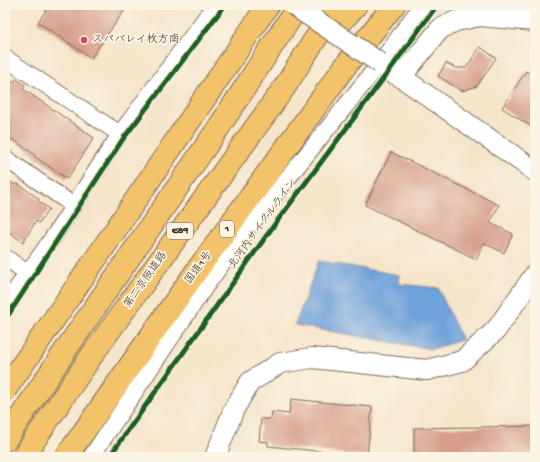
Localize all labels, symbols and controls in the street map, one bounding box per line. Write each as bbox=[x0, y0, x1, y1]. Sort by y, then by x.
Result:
place label: スパバレイ枚方南 bbox=[92, 33, 180, 46]
marker: スパバレイ枚方南 bbox=[79, 35, 89, 45]
street label: 北河内サイクルライン bbox=[226, 176, 300, 271]
road number: 1 bbox=[220, 221, 234, 237]
road number: E89 bbox=[167, 223, 193, 239]
street label: 第二京阪道路 bbox=[121, 249, 170, 310]
street label: 国道1号 bbox=[182, 249, 215, 287]

